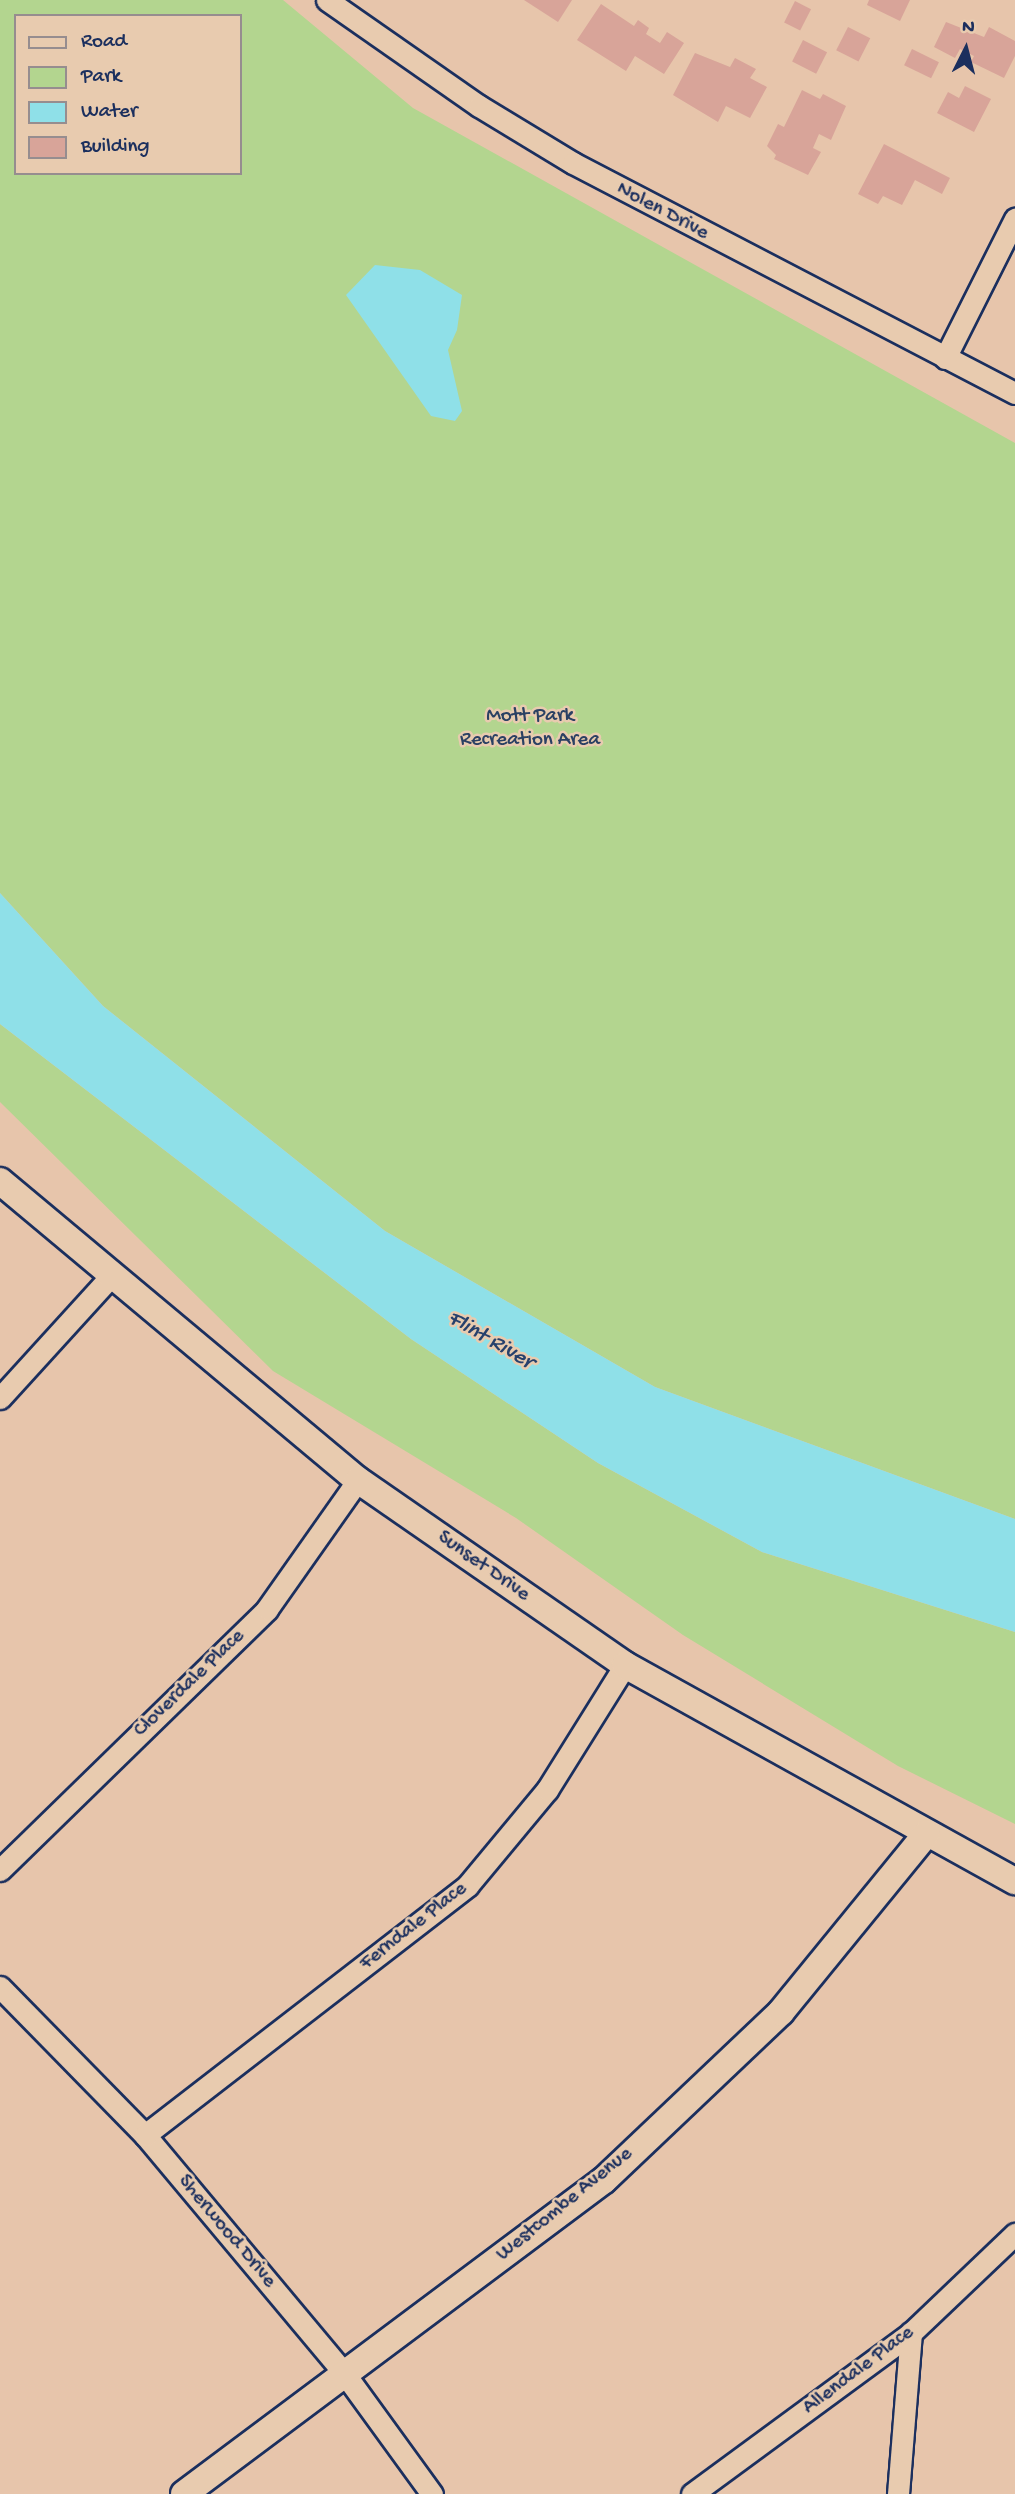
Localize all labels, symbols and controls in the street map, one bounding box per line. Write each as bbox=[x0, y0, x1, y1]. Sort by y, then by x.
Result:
legend bbox=[14, 14, 242, 175]
north arrow bbox=[931, 14, 1001, 84]
text: N bbox=[961, 16, 976, 40]
text: Road bbox=[81, 30, 127, 55]
text: Park bbox=[81, 65, 121, 90]
text: Water bbox=[81, 100, 137, 125]
text: Building bbox=[81, 135, 150, 160]
street label: Nolen Drive bbox=[612, 177, 712, 247]
park label: Mott Park Recreation Area bbox=[460, 704, 600, 754]
water label: Flint River bbox=[442, 1305, 538, 1377]
street label: Sunset Drive bbox=[432, 1526, 534, 1608]
street label: Cloverdale Place bbox=[129, 1625, 251, 1743]
street label: Ferndale Place bbox=[355, 1877, 473, 1977]
street label: Westcombe Avenue bbox=[492, 2142, 638, 2268]
street label: Sherwood Drive bbox=[171, 2170, 281, 2294]
street label: Allendale Place bbox=[798, 2321, 920, 2421]

